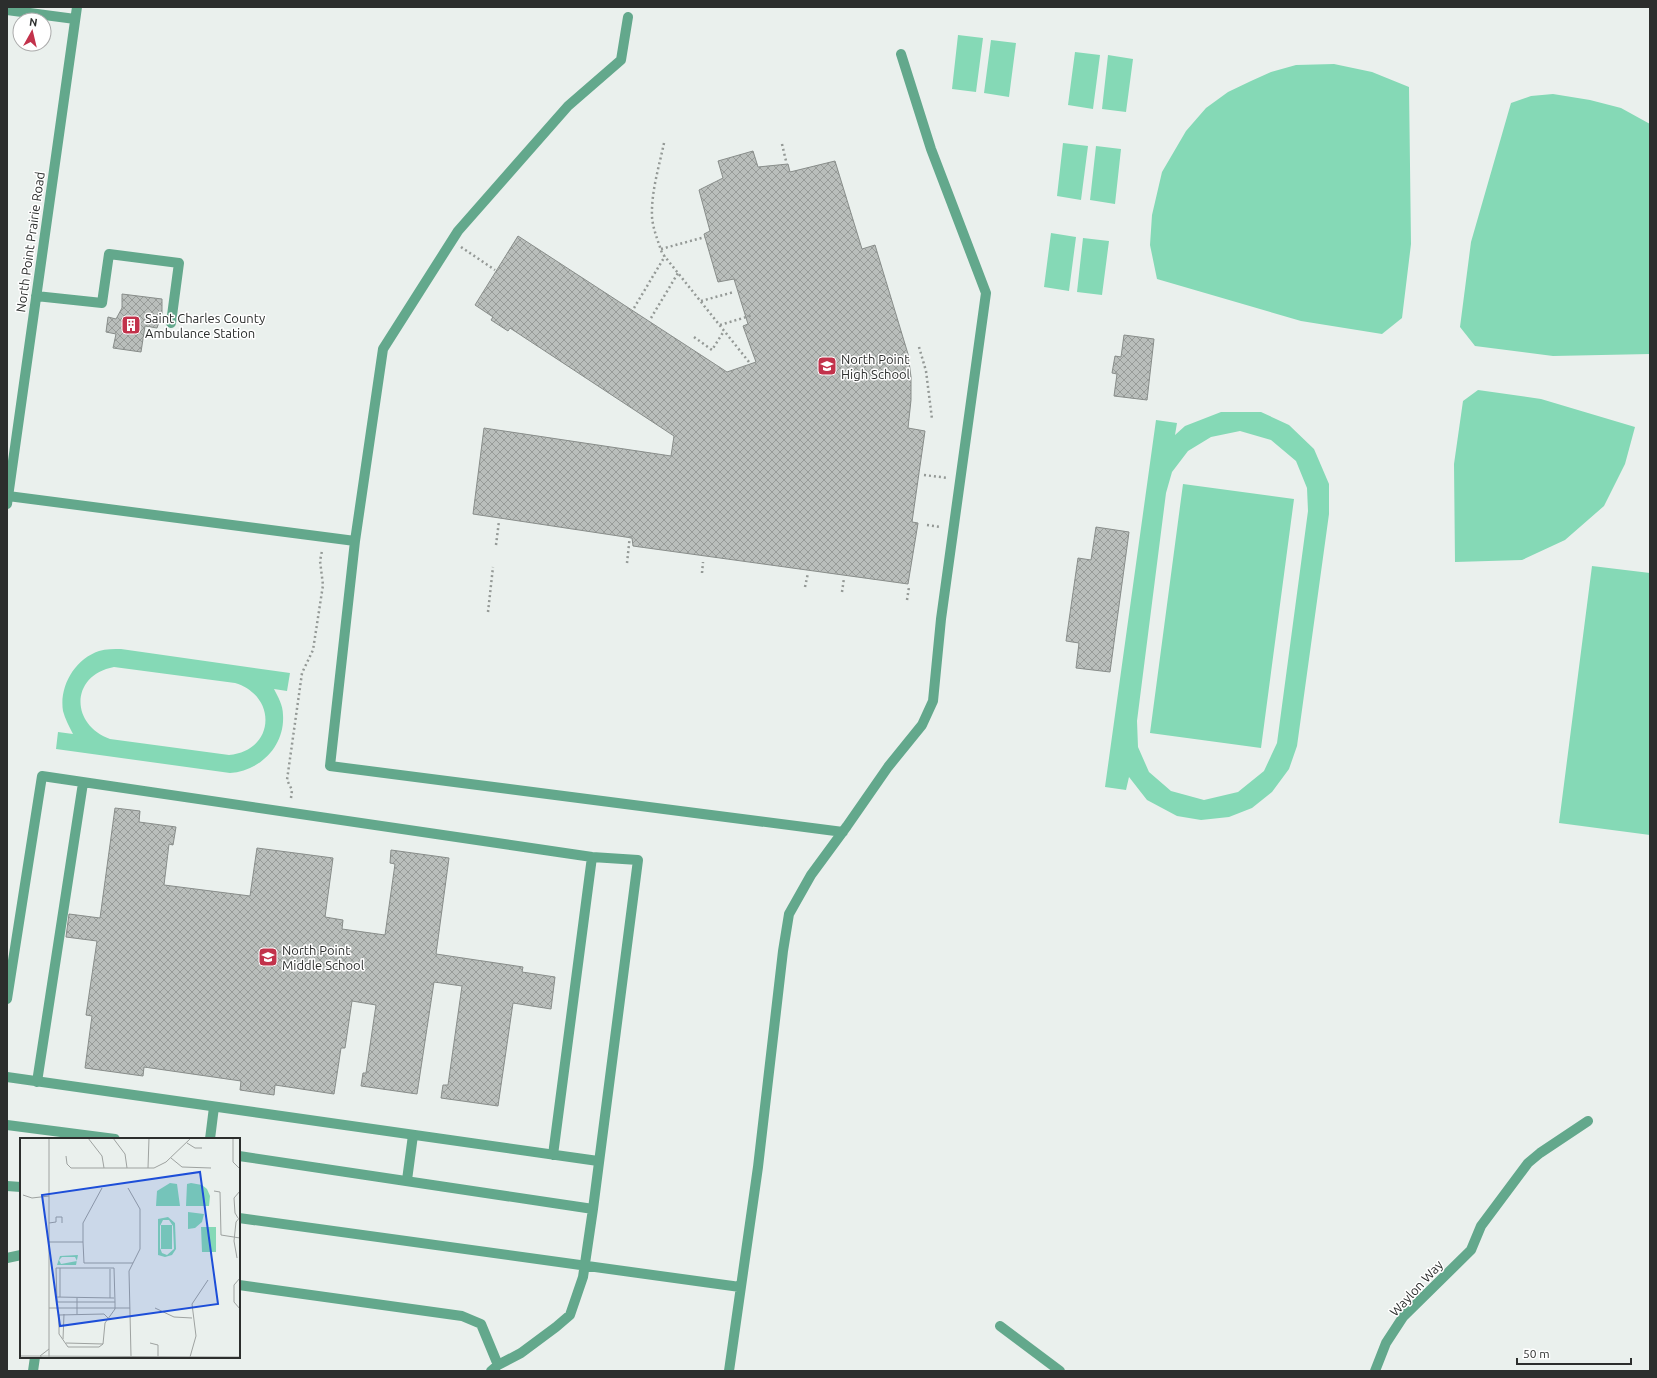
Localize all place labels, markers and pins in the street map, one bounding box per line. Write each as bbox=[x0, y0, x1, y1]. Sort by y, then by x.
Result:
place label: Saint Charles County Ambulance Station bbox=[145, 311, 265, 340]
building icon: Saint Charles County Ambulance Station bbox=[120, 314, 142, 336]
place label: North Point High School bbox=[841, 352, 911, 381]
school or university icon: North Point High School bbox=[816, 355, 838, 377]
place label: North Point Middle School bbox=[282, 943, 365, 972]
school or university icon: North Point Middle School bbox=[257, 946, 279, 968]

